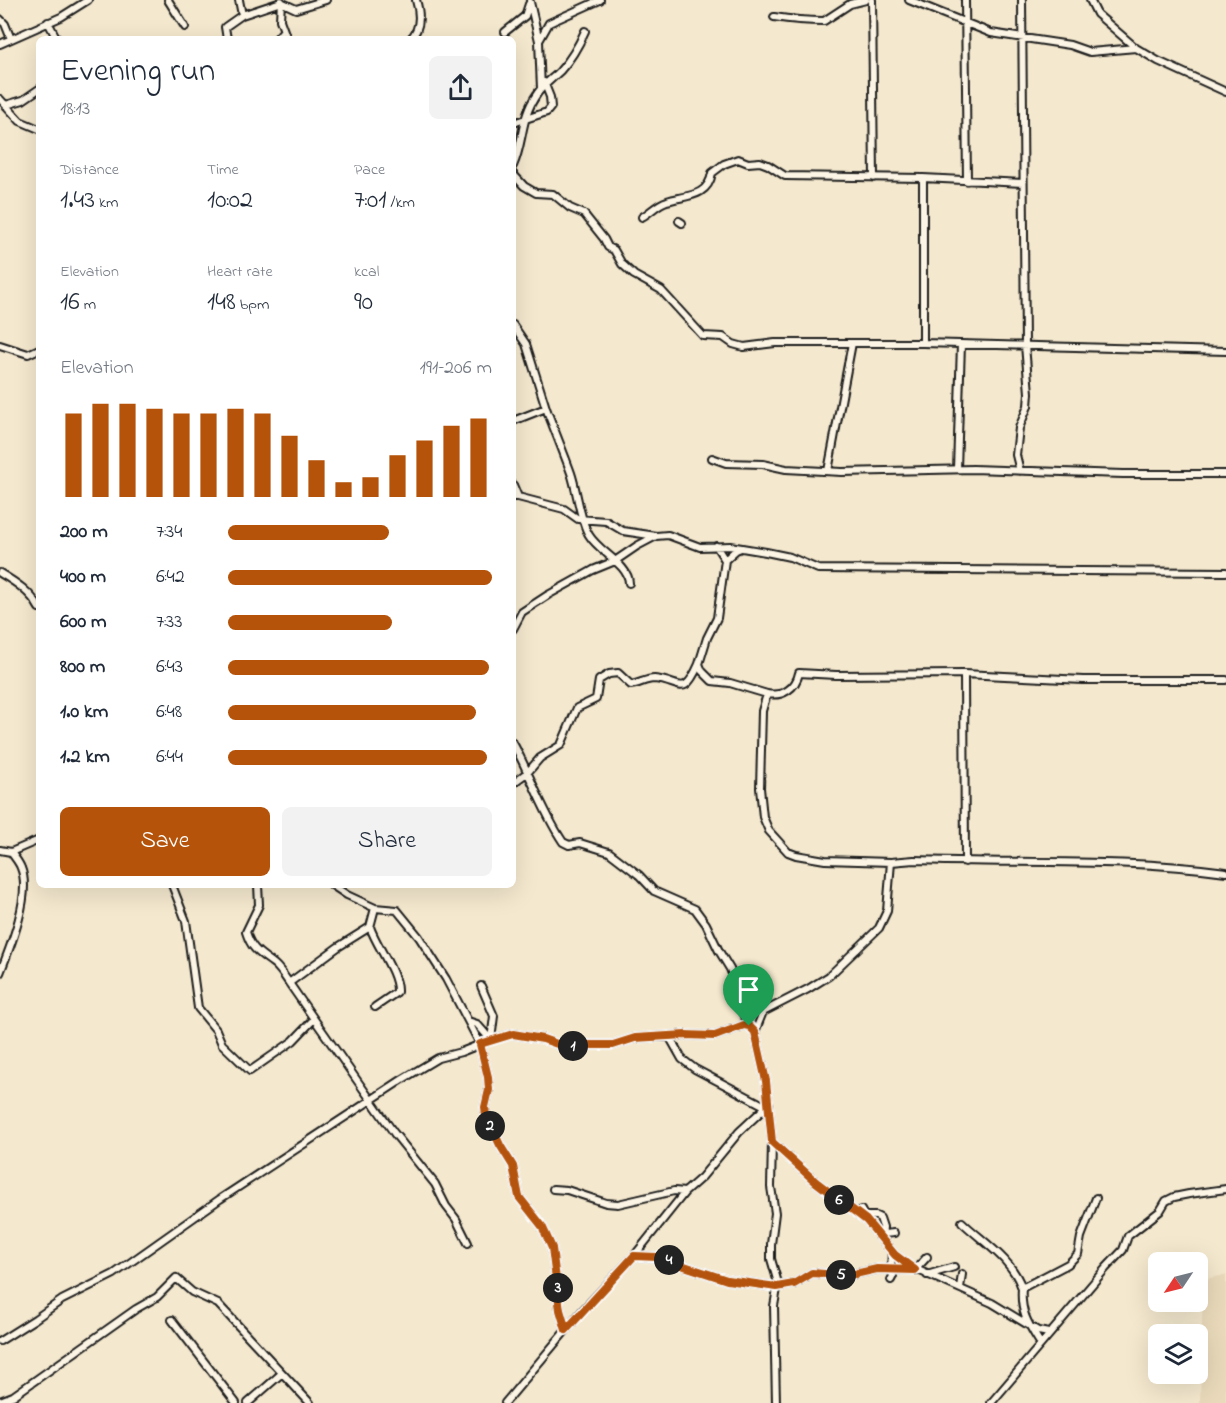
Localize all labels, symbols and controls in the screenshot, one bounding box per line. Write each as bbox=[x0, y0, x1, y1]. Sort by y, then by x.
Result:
text: Evening run bbox=[60, 48, 215, 96]
button: share bbox=[429, 56, 492, 119]
text: 18:13 bbox=[60, 95, 90, 124]
text: Distance bbox=[60, 158, 119, 182]
text: Time bbox=[207, 158, 239, 182]
text: Pace bbox=[354, 158, 385, 182]
text: 1.43 bbox=[60, 182, 95, 220]
text: 10:02 bbox=[207, 182, 253, 220]
text: 7:01 bbox=[354, 182, 386, 220]
text: km bbox=[95, 191, 118, 215]
text: /km bbox=[386, 191, 415, 215]
text: Elevation bbox=[60, 260, 119, 284]
text: Heart rate bbox=[207, 260, 273, 284]
text: kcal bbox=[354, 260, 379, 284]
text: 16 bbox=[60, 284, 80, 322]
text: 148 bbox=[207, 284, 236, 322]
text: 90 bbox=[354, 284, 373, 322]
text: m bbox=[80, 293, 96, 317]
text: bpm bbox=[236, 293, 269, 317]
text: Elevation bbox=[60, 354, 134, 383]
text: 191–206 m bbox=[420, 354, 492, 383]
text: 200 m bbox=[60, 518, 108, 547]
text: 7:34 bbox=[156, 518, 182, 547]
text: 400 m bbox=[60, 563, 106, 592]
text: 6:42 bbox=[156, 563, 185, 592]
text: 600 m bbox=[60, 608, 107, 637]
text: 7:33 bbox=[156, 608, 182, 637]
text: 800 m bbox=[60, 653, 105, 682]
text: 6:43 bbox=[156, 653, 183, 682]
text: 1.0 km bbox=[60, 698, 108, 727]
text: 6:48 bbox=[156, 698, 182, 727]
text: 1.2 km bbox=[60, 743, 110, 772]
text: 6:44 bbox=[156, 743, 183, 772]
button: Save bbox=[60, 807, 270, 876]
button: Share bbox=[282, 807, 492, 876]
pin bbox=[723, 964, 774, 1026]
icon: arrive bbox=[732, 973, 765, 1006]
pin: 1 bbox=[558, 1031, 588, 1061]
text: 1 bbox=[570, 1034, 576, 1058]
pin: 2 bbox=[475, 1111, 505, 1141]
text: 2 bbox=[486, 1114, 494, 1138]
pin: 6 bbox=[824, 1185, 854, 1215]
text: 6 bbox=[835, 1188, 843, 1212]
pin: 4 bbox=[654, 1245, 684, 1275]
text: 4 bbox=[666, 1248, 672, 1272]
north arrow bbox=[1148, 1252, 1208, 1312]
map controls bbox=[1148, 1252, 1208, 1384]
pin: 5 bbox=[826, 1260, 856, 1290]
text: 5 bbox=[836, 1263, 846, 1287]
pin: 3 bbox=[543, 1273, 573, 1303]
text: 3 bbox=[555, 1276, 561, 1300]
button: layers bbox=[1148, 1324, 1208, 1384]

